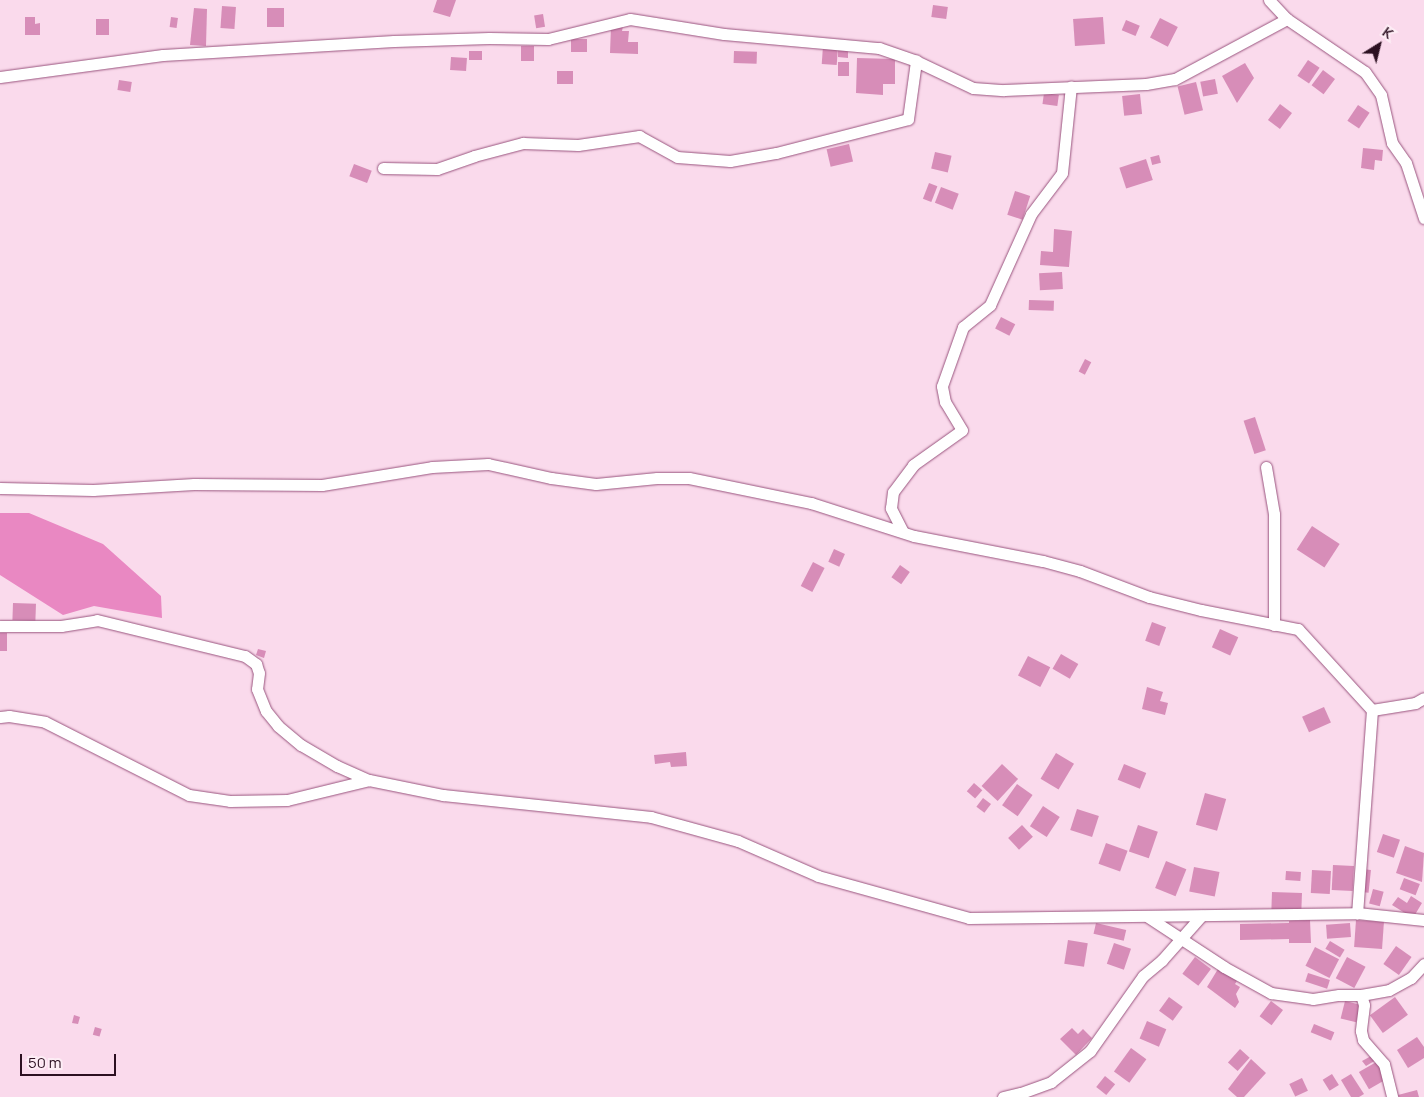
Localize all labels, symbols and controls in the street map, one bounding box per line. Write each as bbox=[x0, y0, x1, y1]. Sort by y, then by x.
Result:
north arrow bbox=[1354, 20, 1404, 70]
text: K bbox=[1379, 22, 1397, 43]
scale bar bbox=[22, 1044, 119, 1076]
text: 50 m bbox=[28, 1052, 62, 1073]

